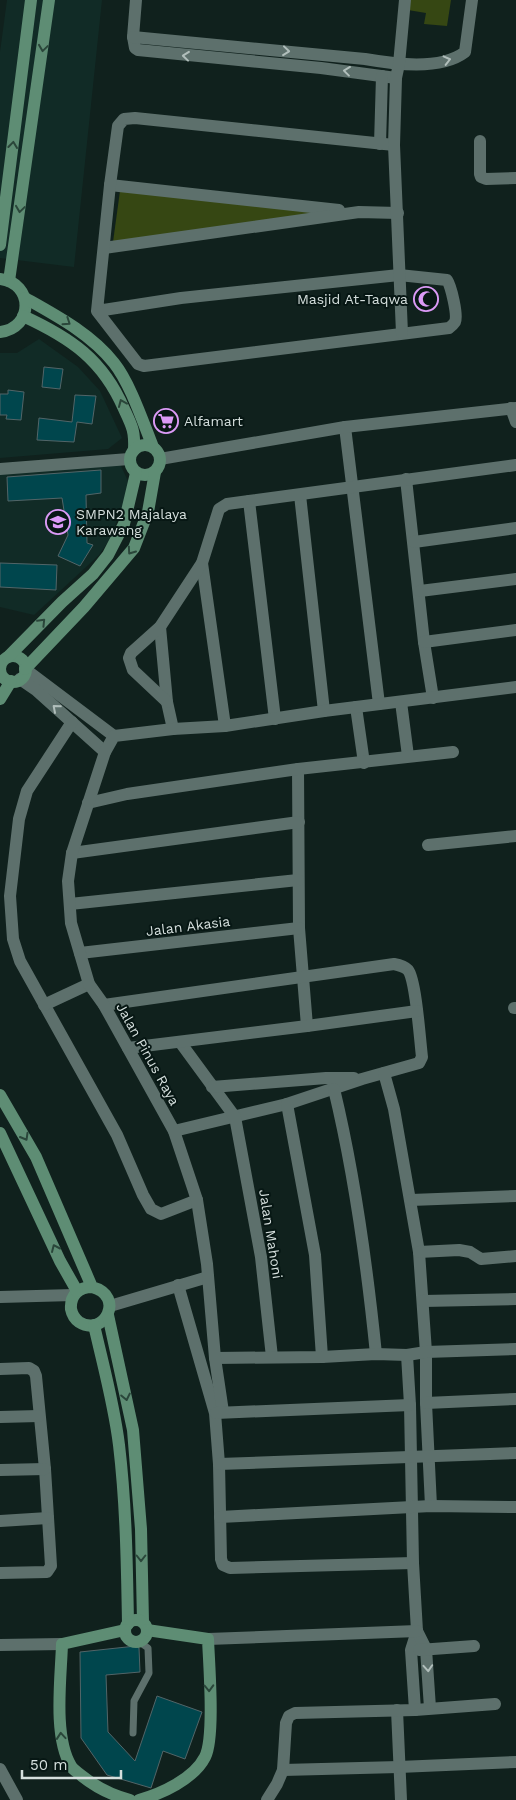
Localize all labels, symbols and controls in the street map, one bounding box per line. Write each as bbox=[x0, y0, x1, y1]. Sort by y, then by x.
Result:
one-way arrow bbox=[38, 44, 48, 53]
one-way arrow bbox=[282, 45, 290, 56]
one-way arrow bbox=[181, 50, 189, 61]
one-way arrow bbox=[442, 55, 451, 66]
one-way arrow bbox=[343, 66, 351, 77]
one-way arrow bbox=[8, 140, 18, 149]
one-way arrow bbox=[15, 205, 25, 213]
mosque icon: Masjid At-Taqwa bbox=[413, 286, 439, 312]
place label: Masjid At-Taqwa bbox=[297, 291, 408, 307]
one-way arrow bbox=[61, 316, 71, 325]
one-way arrow bbox=[117, 399, 128, 408]
supermarket icon: Alfamart bbox=[153, 408, 179, 434]
place label: Alfamart bbox=[184, 413, 243, 429]
place label: SMPN2 Majalaya Karawang bbox=[76, 506, 187, 538]
school or university icon: SMPN2 Majalaya Karawang bbox=[45, 509, 71, 535]
one-way arrow bbox=[128, 545, 137, 555]
one-way arrow bbox=[37, 619, 46, 628]
one-way arrow bbox=[52, 705, 61, 714]
street label: Jalan Akasia bbox=[145, 913, 231, 939]
street label: Jalan Pinus Raya bbox=[113, 1000, 183, 1108]
one-way arrow bbox=[18, 1131, 28, 1140]
street label: Jalan Mahoni bbox=[256, 1188, 286, 1280]
one-way arrow bbox=[50, 1244, 61, 1253]
one-way arrow bbox=[120, 1392, 131, 1401]
one-way arrow bbox=[136, 1554, 146, 1562]
one-way arrow bbox=[422, 1665, 433, 1673]
one-way arrow bbox=[204, 1684, 215, 1692]
one-way arrow bbox=[56, 1732, 67, 1740]
scale bar bbox=[22, 1748, 121, 1780]
text: 50 m bbox=[30, 1756, 67, 1774]

